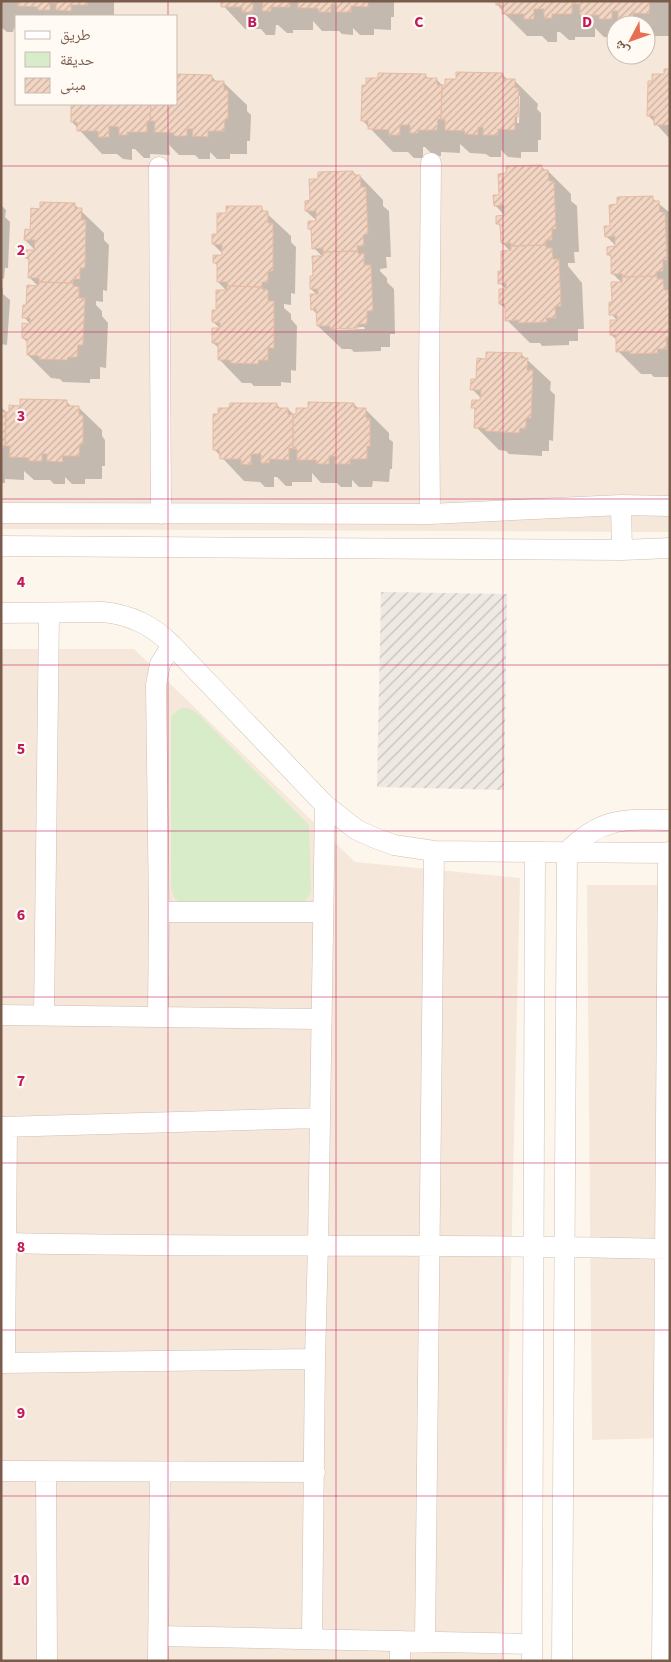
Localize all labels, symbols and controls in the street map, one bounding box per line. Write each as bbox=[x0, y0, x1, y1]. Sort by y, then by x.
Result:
text: B bbox=[247, 11, 257, 33]
text: C bbox=[414, 11, 424, 33]
text: D bbox=[582, 11, 592, 33]
legend bbox=[15, 15, 178, 105]
north arrow bbox=[606, 15, 656, 65]
text: طريق bbox=[60, 25, 91, 46]
text: ش bbox=[609, 36, 634, 60]
text: حديقة bbox=[60, 50, 95, 71]
text: مبنى bbox=[60, 75, 86, 96]
text: 2 bbox=[17, 239, 25, 261]
text: 3 bbox=[17, 405, 25, 427]
text: 4 bbox=[17, 571, 26, 593]
text: 5 bbox=[17, 738, 25, 760]
text: 6 bbox=[17, 904, 25, 926]
text: 7 bbox=[17, 1070, 25, 1092]
text: 8 bbox=[17, 1236, 25, 1258]
text: 9 bbox=[17, 1402, 25, 1424]
text: 10 bbox=[13, 1569, 29, 1591]

